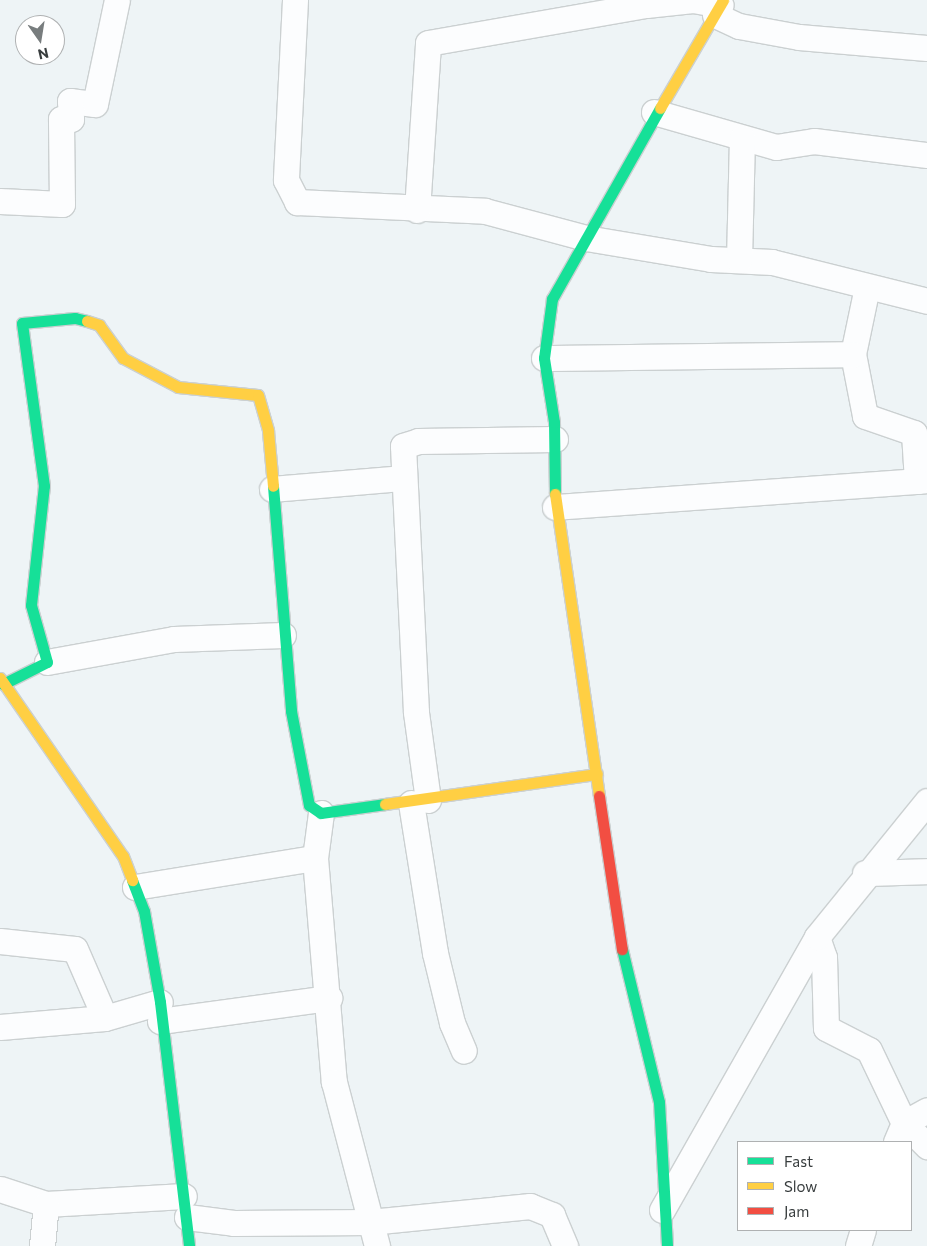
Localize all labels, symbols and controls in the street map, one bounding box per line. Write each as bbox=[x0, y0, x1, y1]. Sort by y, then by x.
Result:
north arrow bbox=[15, 15, 65, 65]
text: N bbox=[36, 45, 50, 64]
legend bbox=[737, 1141, 912, 1231]
text: Fast bbox=[784, 1152, 813, 1170]
text: Slow bbox=[784, 1177, 817, 1195]
text: Jam bbox=[784, 1202, 809, 1220]

